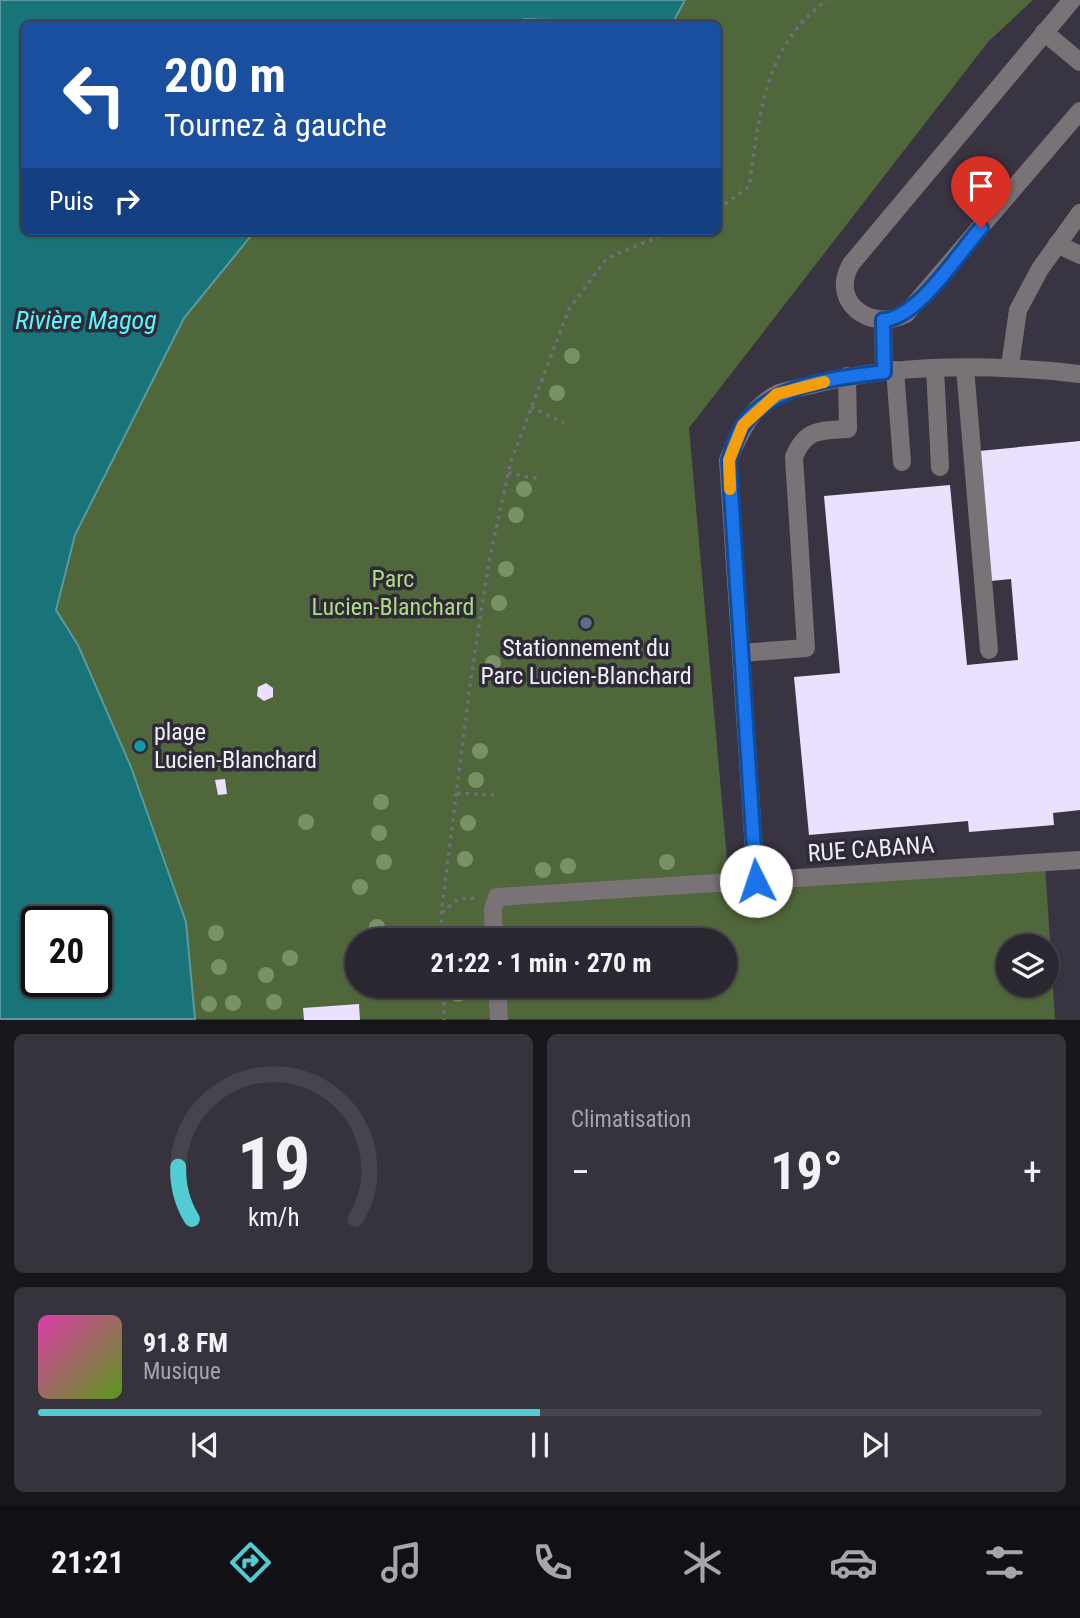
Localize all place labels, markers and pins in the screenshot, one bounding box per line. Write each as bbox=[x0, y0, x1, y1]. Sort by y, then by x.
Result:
pin bbox=[951, 156, 1011, 228]
marker: Stationnement du Parc Lucien-Blanchard bbox=[578, 615, 594, 631]
place label: Stationnement du Parc Lucien-Blanchard bbox=[480, 634, 692, 690]
place label: plage Lucien-Blanchard bbox=[154, 718, 317, 774]
marker: plage Lucien-Blanchard bbox=[132, 738, 148, 754]

